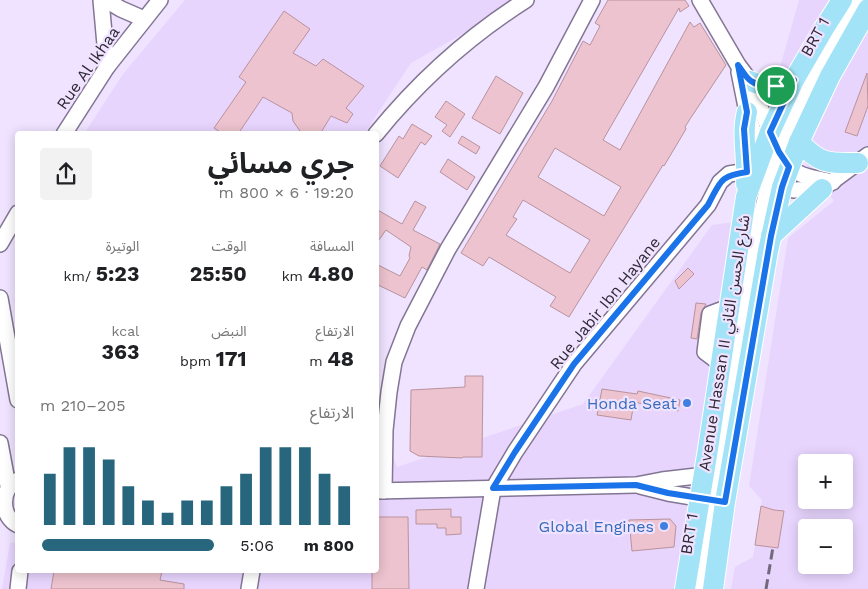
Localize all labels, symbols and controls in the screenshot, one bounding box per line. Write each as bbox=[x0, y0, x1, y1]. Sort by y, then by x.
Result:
street label: BRT 1 bbox=[797, 14, 833, 60]
street label: Rue Al Ikhaa bbox=[53, 23, 123, 113]
pin bbox=[755, 65, 797, 107]
icon: arrive bbox=[762, 72, 790, 100]
text: جري مسائي bbox=[208, 147, 354, 180]
button: share bbox=[40, 148, 92, 200]
text: 19:20 · 6 × 800 m bbox=[219, 183, 354, 202]
street label: Avenue Hassan II شارع الحسن الثاني bbox=[694, 214, 757, 473]
street label: Rue Jabir Ibn Hayane bbox=[546, 233, 664, 373]
text: الوتيرة bbox=[106, 238, 139, 254]
text: الوقت bbox=[212, 238, 247, 254]
text: المسافة bbox=[310, 238, 354, 254]
text: 5:23 bbox=[96, 261, 139, 286]
text: 25:50 bbox=[190, 261, 247, 286]
text: 4.80 bbox=[308, 261, 354, 286]
text: /km bbox=[64, 268, 96, 284]
text: km bbox=[282, 268, 308, 284]
text: kcal bbox=[112, 323, 139, 339]
text: النبض bbox=[211, 323, 247, 339]
text: الارتفاع bbox=[316, 323, 354, 339]
text: 363 bbox=[102, 339, 139, 364]
text: 171 bbox=[216, 346, 247, 371]
text: 48 bbox=[327, 346, 354, 371]
text: bpm bbox=[180, 353, 216, 369]
text: m bbox=[309, 353, 327, 369]
place label: Honda Seat bbox=[587, 394, 677, 413]
text: 205–210 m bbox=[40, 396, 125, 415]
marker: Honda Seat bbox=[681, 397, 693, 409]
text: الارتفاع bbox=[310, 403, 354, 422]
map controls bbox=[798, 454, 853, 574]
button: + bbox=[798, 454, 853, 509]
street label: BRT 1 bbox=[676, 512, 702, 556]
place label: Global Engines bbox=[539, 517, 654, 536]
button: − bbox=[798, 519, 853, 574]
marker: Global Engines bbox=[658, 520, 670, 532]
text: 5:06 bbox=[240, 536, 274, 555]
text: 800 m bbox=[304, 536, 354, 555]

